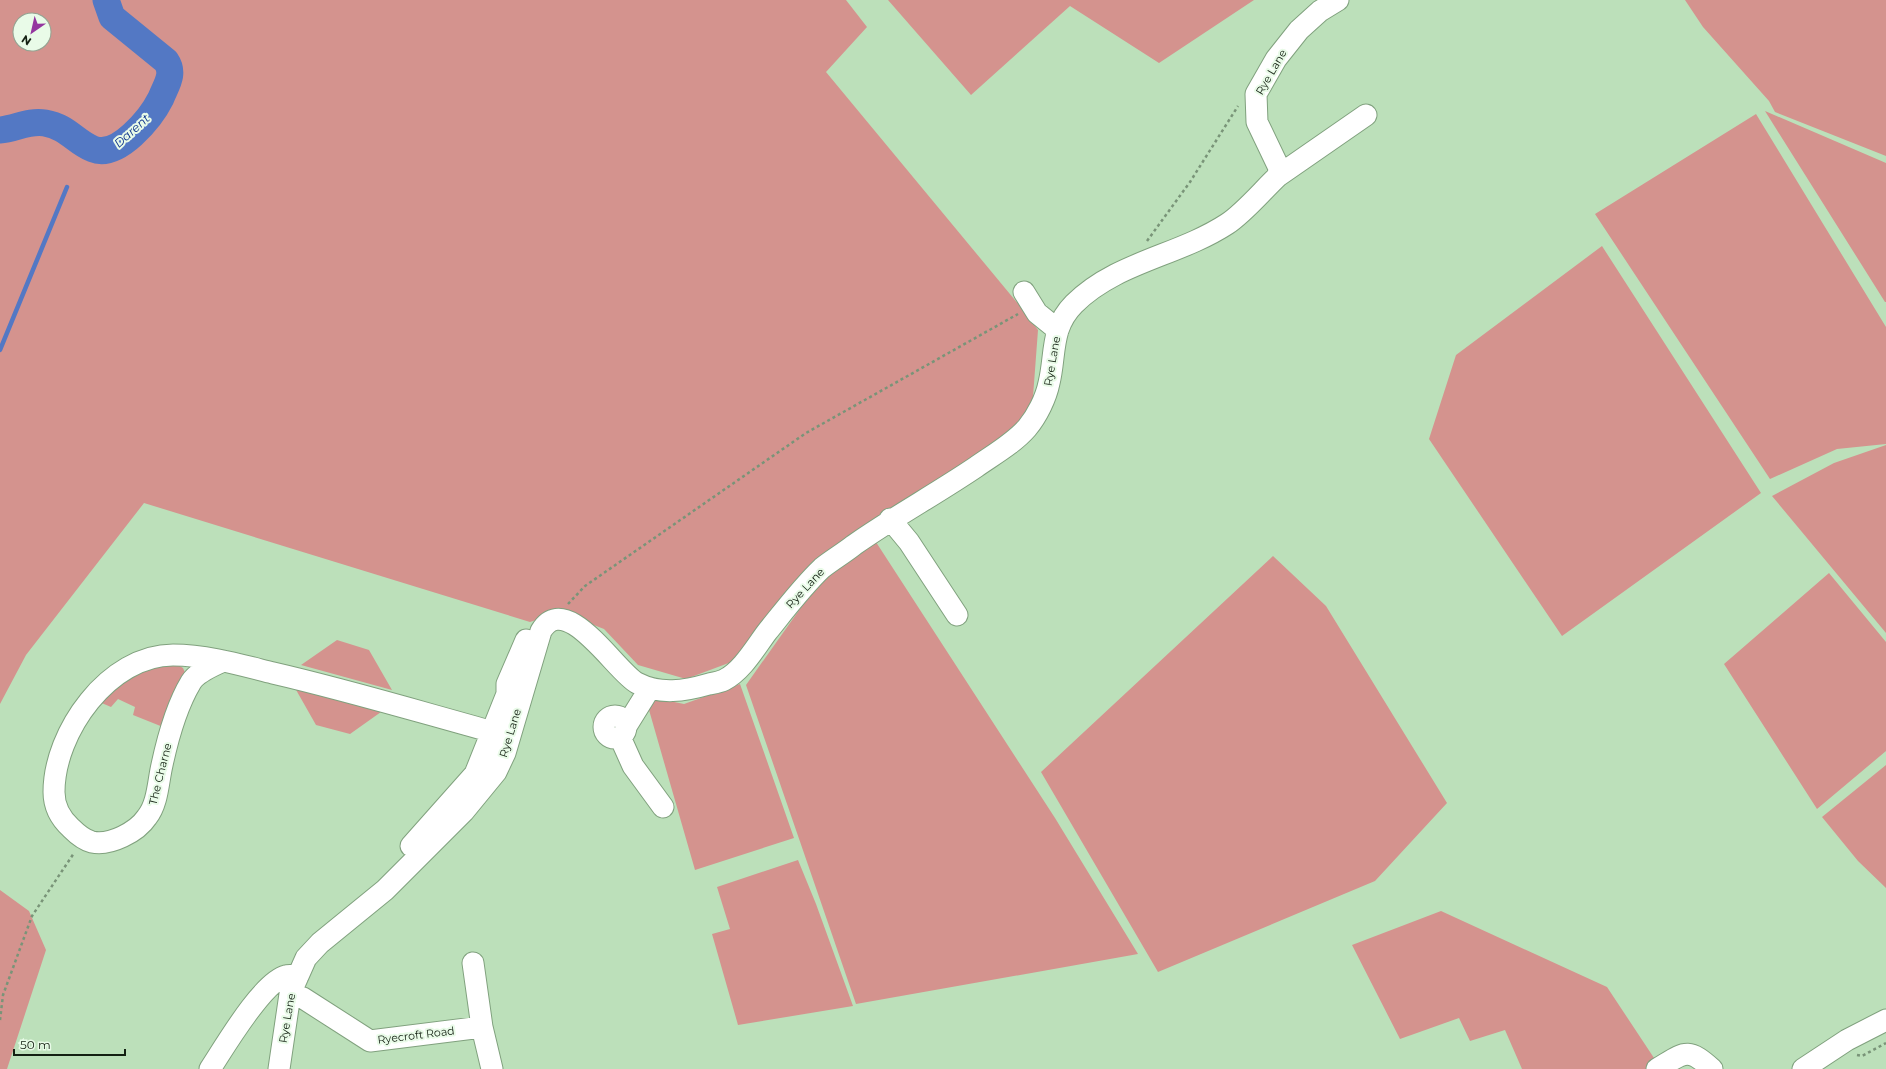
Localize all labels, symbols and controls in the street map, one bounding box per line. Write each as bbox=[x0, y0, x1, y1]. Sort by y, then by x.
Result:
north arrow bbox=[12, 12, 52, 52]
text: N bbox=[19, 32, 34, 49]
street label: Rye Lane bbox=[1252, 46, 1290, 97]
water label: Darent bbox=[111, 111, 153, 151]
street label: Rye Lane bbox=[1041, 335, 1063, 387]
street label: Rye Lane bbox=[783, 565, 828, 611]
street label: Rye Lane bbox=[496, 707, 524, 759]
street label: The Charne bbox=[146, 741, 175, 806]
street label: Rye Lane bbox=[276, 992, 298, 1044]
street label: Ryecroft Road bbox=[377, 1023, 455, 1047]
scale bar bbox=[14, 1031, 125, 1057]
text: 50 m bbox=[20, 1037, 51, 1052]

